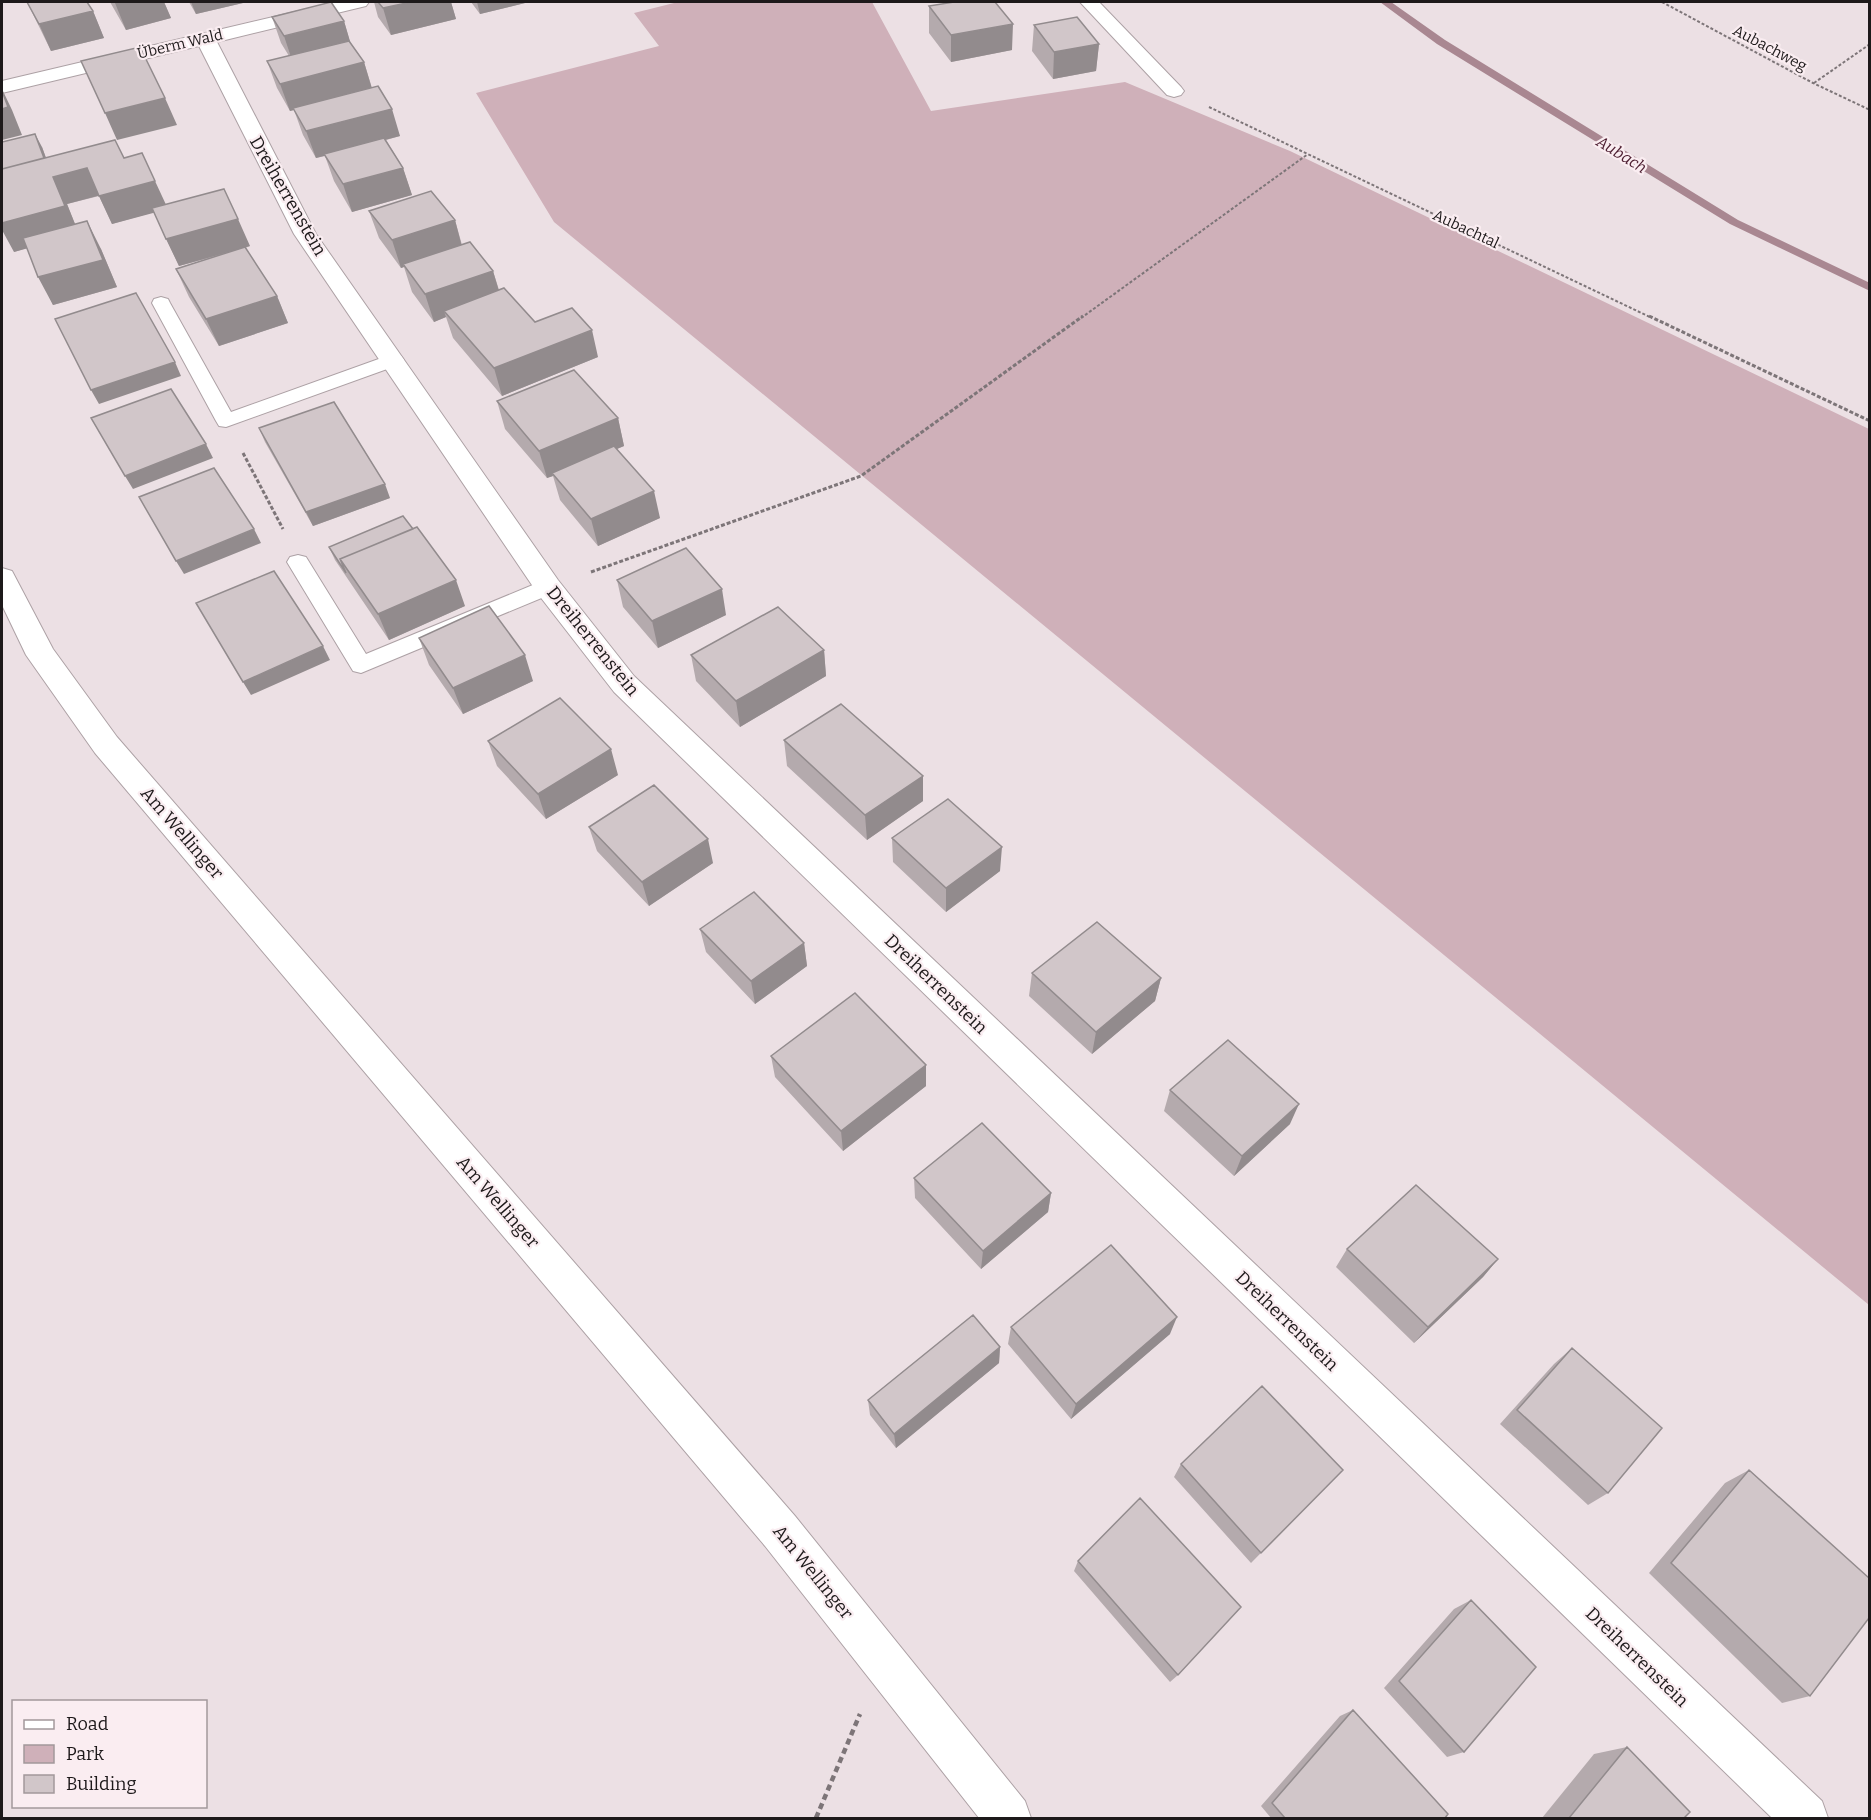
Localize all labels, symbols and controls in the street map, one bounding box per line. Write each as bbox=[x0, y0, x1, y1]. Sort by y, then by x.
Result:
street label: Aubachweg bbox=[1730, 21, 1810, 75]
street label: Überm Wald bbox=[135, 25, 225, 63]
water label: Aubach bbox=[1592, 131, 1650, 177]
street label: Dreiherrenstein bbox=[245, 132, 331, 260]
street label: Aubachtal bbox=[1430, 206, 1502, 252]
street label: Dreiherrenstein bbox=[542, 582, 644, 701]
street label: Am Wellinger bbox=[136, 782, 228, 884]
street label: Dreiherrenstein bbox=[880, 929, 992, 1039]
street label: Am Wellinger bbox=[452, 1151, 544, 1253]
street label: Dreiherrenstein bbox=[1231, 1266, 1343, 1376]
street label: Am Wellinger bbox=[768, 1520, 858, 1624]
street label: Dreiherrenstein bbox=[1581, 1602, 1693, 1712]
legend bbox=[12, 1700, 207, 1808]
text: Road bbox=[66, 1713, 109, 1735]
text: Park bbox=[66, 1743, 105, 1765]
text: Building bbox=[66, 1773, 137, 1795]

